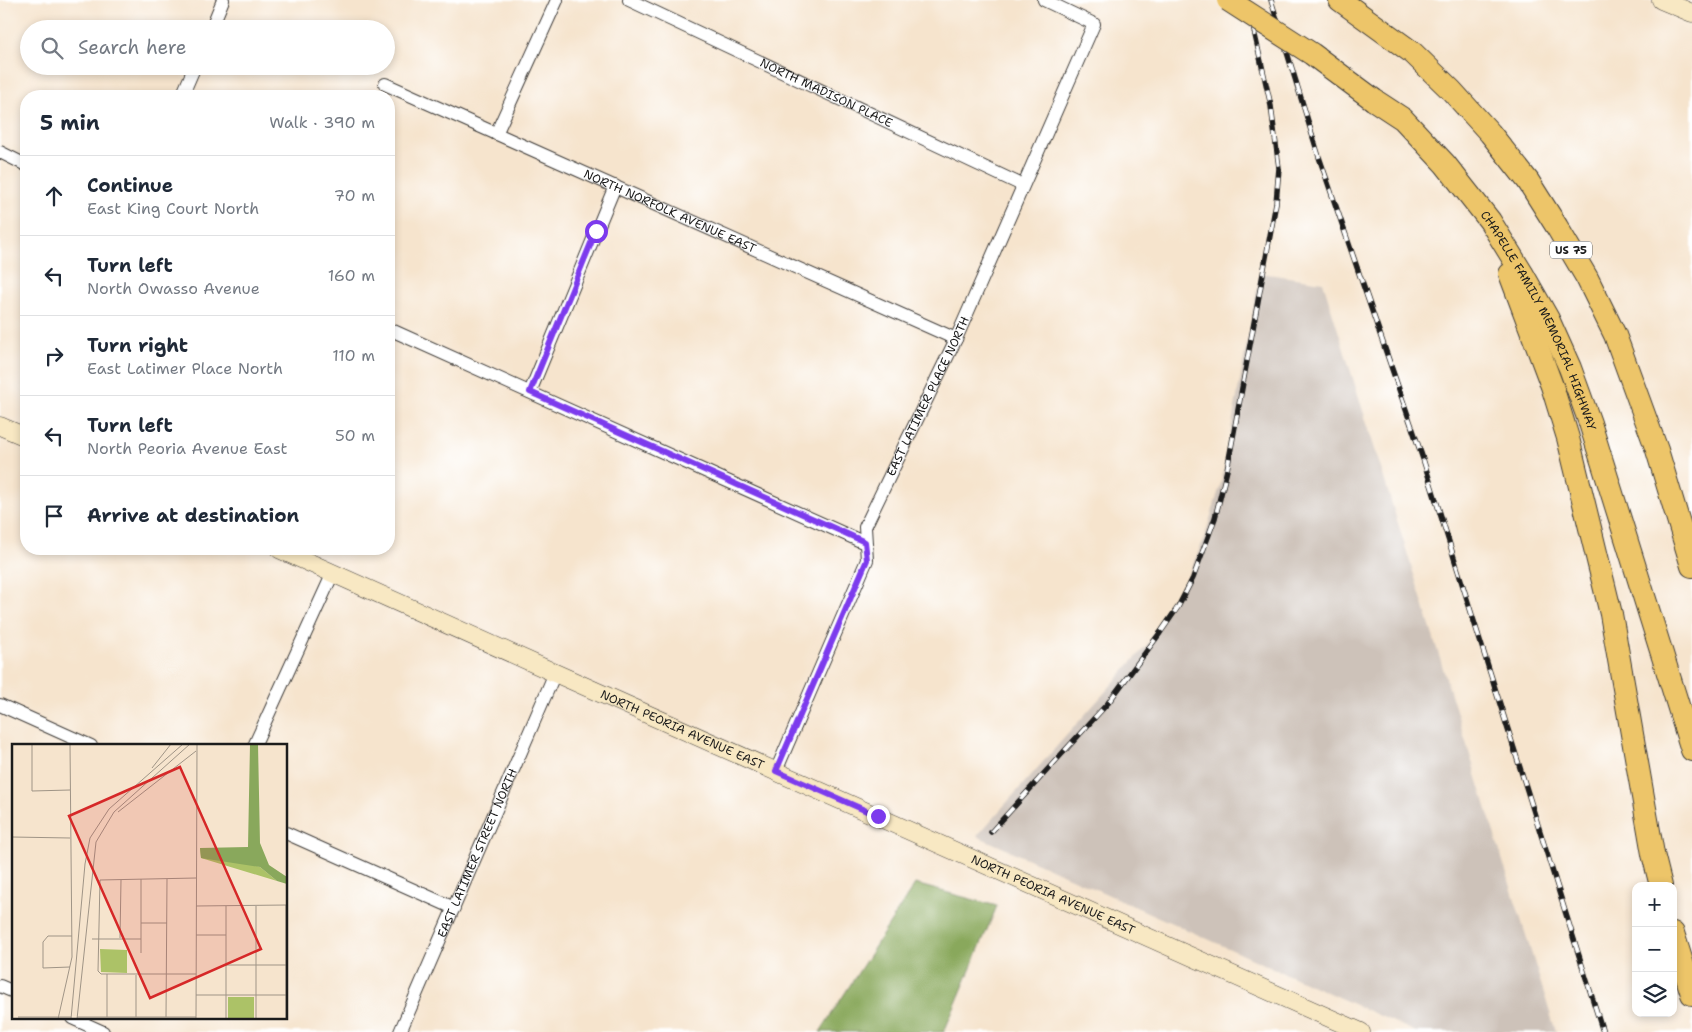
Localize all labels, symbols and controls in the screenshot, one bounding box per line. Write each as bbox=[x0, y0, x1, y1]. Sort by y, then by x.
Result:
search box bbox=[20, 20, 395, 75]
icon: search bbox=[38, 34, 66, 62]
text: Search here bbox=[78, 35, 187, 60]
street label: NORTH MADISON PLACE bbox=[757, 55, 895, 131]
text: 5 min bbox=[40, 109, 100, 137]
text: Walk · 390 m bbox=[269, 112, 375, 133]
street label: NORTH NORFOLK AVENUE EAST bbox=[581, 166, 759, 257]
text: Continue bbox=[87, 173, 173, 198]
icon: ahead bbox=[40, 182, 68, 210]
text: 70 m bbox=[334, 185, 375, 206]
text: East King Court North bbox=[87, 198, 259, 219]
street label: CHAPELLE FAMILY MEMORIAL HIGHWAY bbox=[1477, 207, 1600, 433]
route start bbox=[585, 220, 608, 243]
road number: US 75 bbox=[1550, 242, 1592, 258]
text: Turn left bbox=[87, 253, 173, 278]
icon: left bbox=[40, 262, 68, 290]
text: 160 m bbox=[328, 265, 375, 286]
text: North Owasso Avenue bbox=[87, 278, 260, 299]
street label: EAST LATIMER PLACE NORTH bbox=[883, 314, 973, 479]
text: Turn right bbox=[87, 333, 188, 358]
icon: right bbox=[40, 342, 68, 370]
text: 110 m bbox=[332, 345, 375, 366]
text: East Latimer Place North bbox=[87, 358, 283, 379]
text: Turn left bbox=[87, 413, 173, 438]
icon: left bbox=[40, 422, 68, 450]
text: 50 m bbox=[335, 425, 375, 446]
text: North Peoria Avenue East bbox=[87, 438, 288, 459]
icon: arrive bbox=[40, 502, 68, 530]
text: Arrive at destination bbox=[87, 503, 299, 528]
street label: NORTH PEORIA AVENUE EAST bbox=[598, 686, 767, 773]
inset map bbox=[12, 744, 288, 1020]
street label: EAST LATIMER STREET NORTH bbox=[434, 766, 521, 940]
route end bbox=[867, 805, 890, 828]
street label: NORTH PEORIA AVENUE EAST bbox=[969, 851, 1138, 939]
map controls bbox=[1632, 882, 1677, 1017]
button: + bbox=[1632, 882, 1677, 927]
button: − bbox=[1632, 927, 1677, 972]
button: layers bbox=[1632, 972, 1677, 1017]

